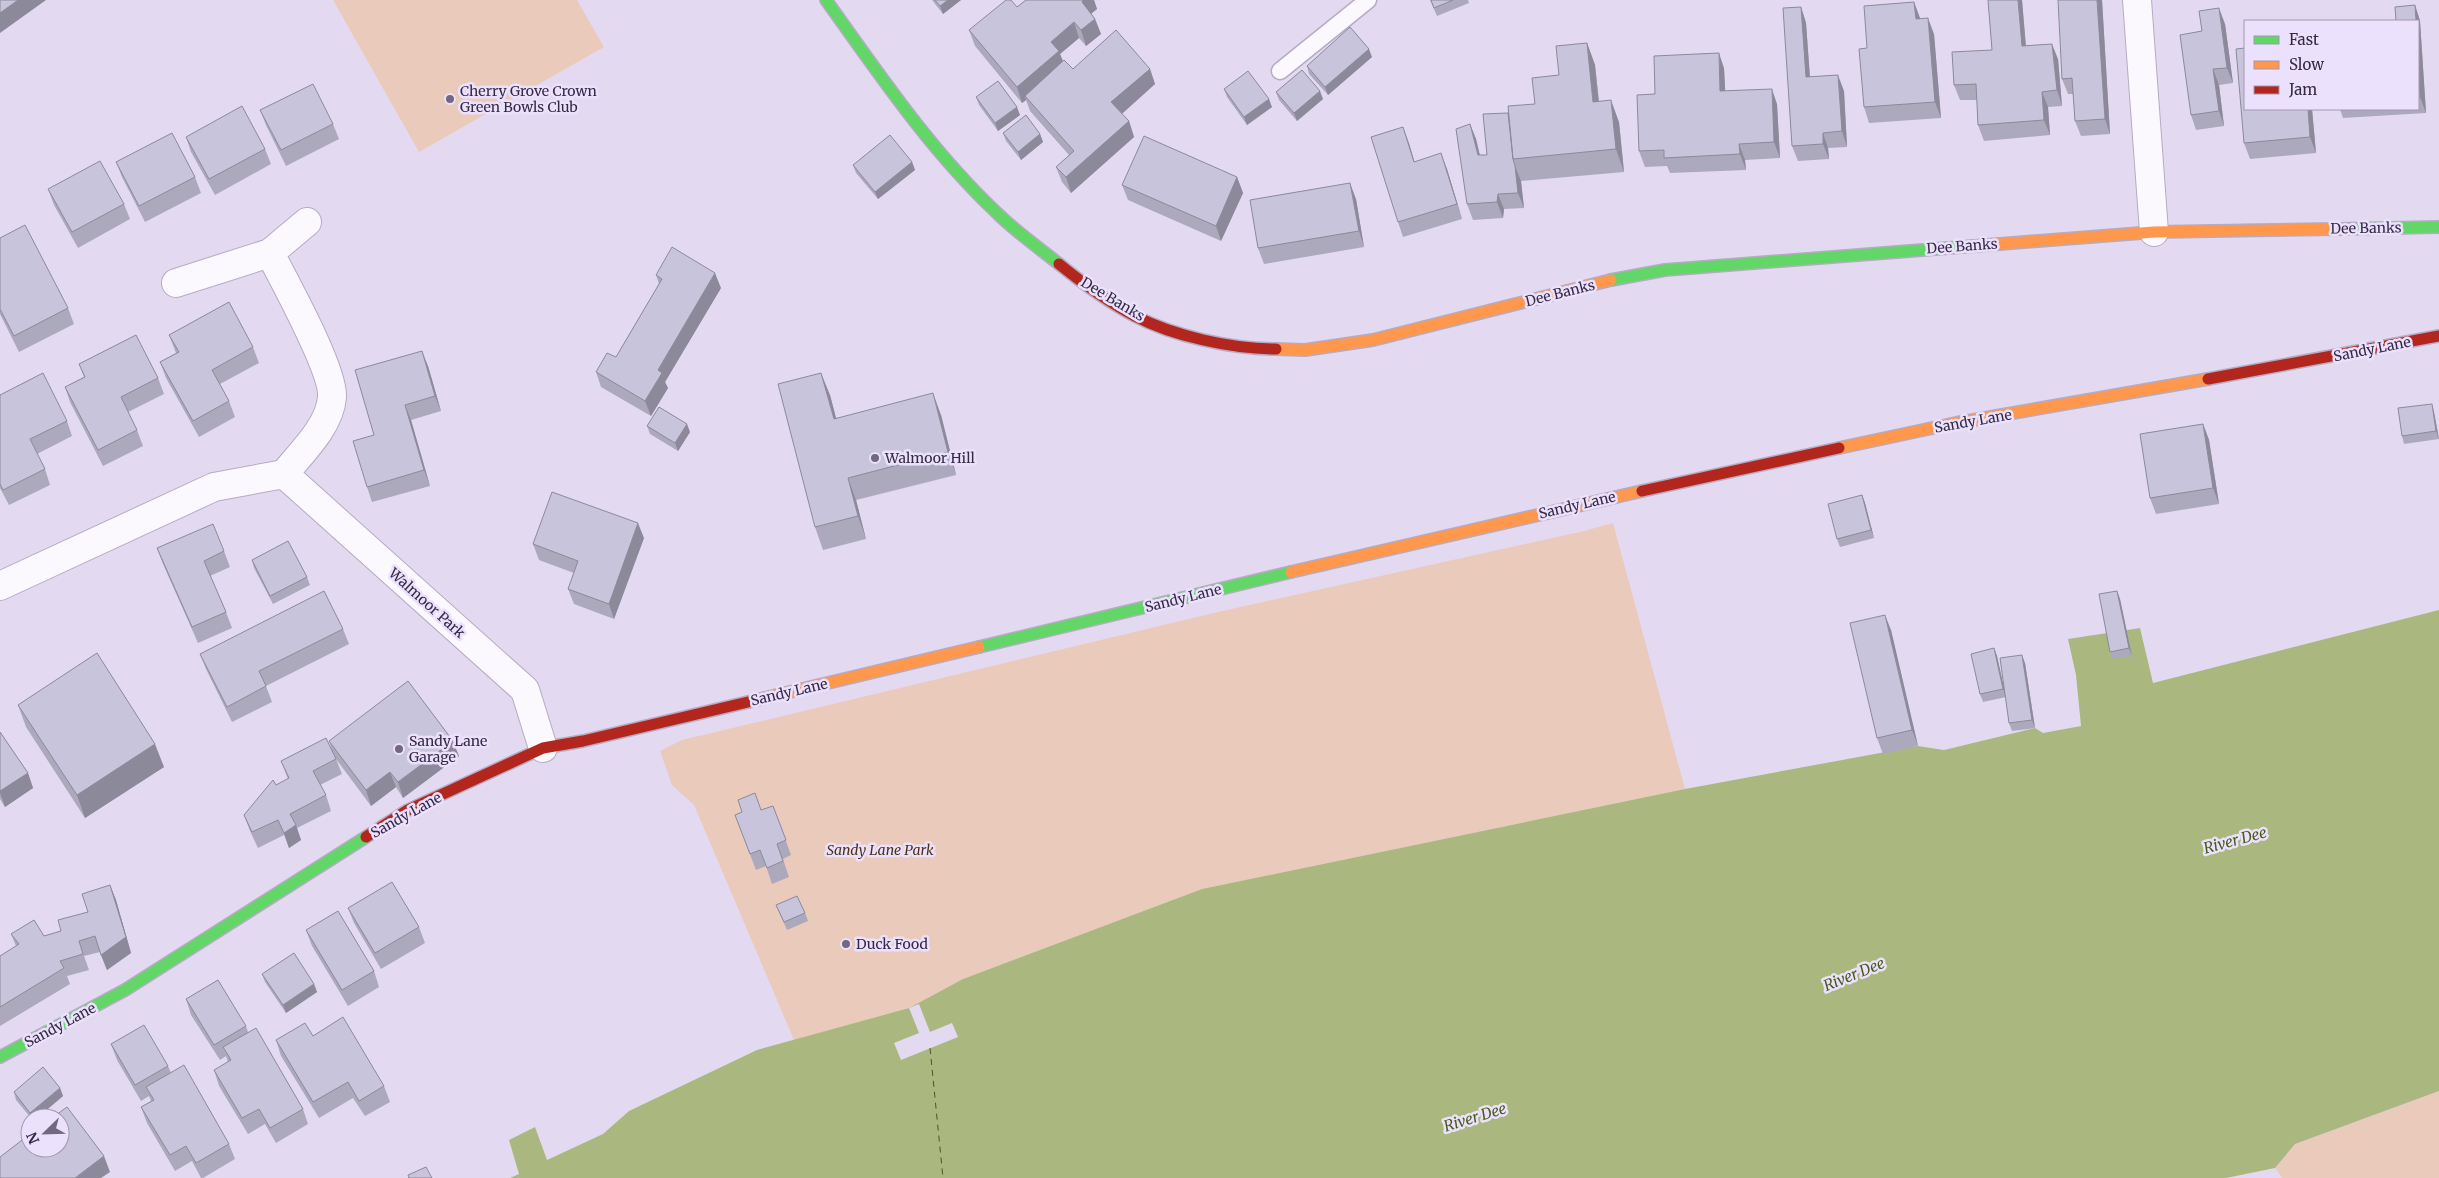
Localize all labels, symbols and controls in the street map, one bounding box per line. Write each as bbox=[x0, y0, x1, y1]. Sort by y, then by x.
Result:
legend bbox=[2244, 20, 2419, 110]
text: Fast bbox=[2289, 30, 2319, 49]
text: Slow bbox=[2289, 55, 2324, 74]
text: Jam bbox=[2288, 80, 2317, 99]
place label: Cherry Grove Crown Green Bowls Club bbox=[460, 82, 597, 116]
marker: Cherry Grove Crown Green Bowls Club bbox=[444, 93, 456, 105]
street label: Dee Banks bbox=[2330, 218, 2402, 238]
street label: Dee Banks bbox=[1926, 235, 1998, 257]
street label: Dee Banks bbox=[1078, 273, 1148, 325]
street label: Dee Banks bbox=[1523, 276, 1597, 310]
street label: Sandy Lane bbox=[2332, 333, 2412, 365]
street label: Sandy Lane bbox=[1933, 405, 2013, 437]
place label: Walmoor Hill bbox=[884, 449, 975, 467]
marker: Walmoor Hill bbox=[869, 452, 881, 464]
street label: Sandy Lane bbox=[1537, 487, 1617, 523]
street label: Walmoor Park bbox=[384, 563, 469, 642]
street label: Sandy Lane bbox=[1143, 580, 1223, 616]
street label: Sandy Lane bbox=[749, 674, 829, 710]
place label: Sandy Lane Garage bbox=[409, 732, 487, 766]
marker: Sandy Lane Garage bbox=[393, 743, 405, 755]
street label: Sandy Lane bbox=[367, 788, 445, 842]
water label: River Dee bbox=[2201, 822, 2269, 858]
park label: Sandy Lane Park bbox=[826, 841, 934, 859]
place label: Duck Food bbox=[856, 935, 929, 953]
marker: Duck Food bbox=[840, 938, 852, 950]
water label: River Dee bbox=[1821, 953, 1888, 995]
street label: Sandy Lane bbox=[21, 999, 99, 1051]
water label: River Dee bbox=[1441, 1098, 1509, 1136]
north arrow bbox=[20, 1108, 70, 1158]
text: N bbox=[23, 1129, 43, 1147]

